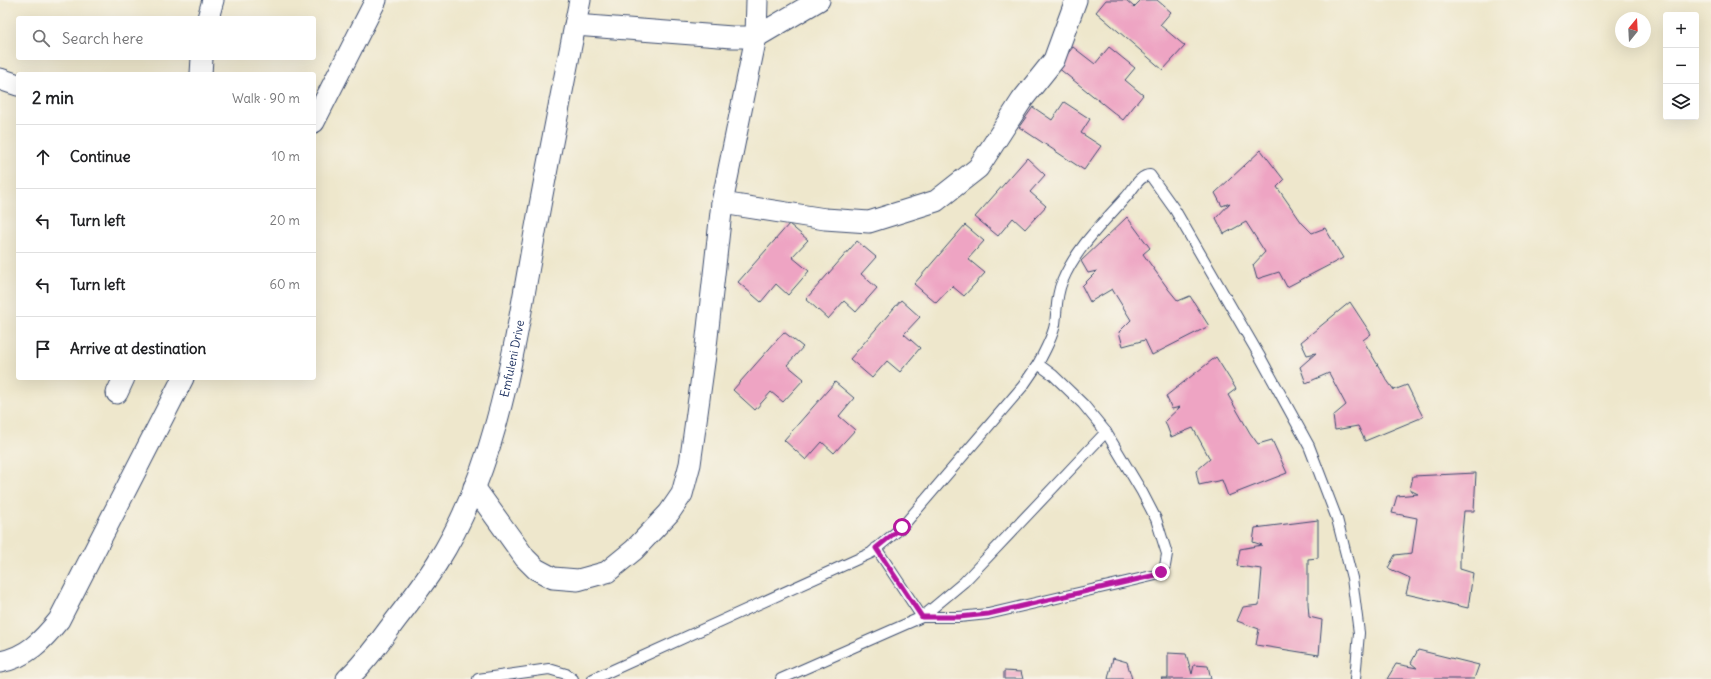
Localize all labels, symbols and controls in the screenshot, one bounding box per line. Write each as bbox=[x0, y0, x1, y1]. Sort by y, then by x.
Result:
north arrow bbox=[1615, 12, 1651, 48]
map controls bbox=[1663, 12, 1699, 120]
button: + bbox=[1663, 12, 1699, 48]
search box bbox=[16, 16, 316, 60]
icon: search bbox=[30, 27, 52, 49]
text: Search here bbox=[62, 29, 143, 48]
button: − bbox=[1663, 48, 1699, 84]
button: layers bbox=[1663, 84, 1699, 120]
text: 2 min bbox=[32, 87, 74, 109]
text: Walk · 90 m bbox=[232, 90, 300, 107]
icon: ahead bbox=[32, 146, 54, 168]
text: Continue bbox=[70, 147, 131, 166]
text: 10 m bbox=[272, 148, 300, 165]
icon: left bbox=[32, 210, 54, 232]
text: Turn left bbox=[70, 211, 125, 230]
text: 20 m bbox=[270, 212, 300, 229]
icon: left bbox=[32, 274, 54, 296]
text: Turn left bbox=[70, 275, 125, 294]
text: 60 m bbox=[269, 276, 300, 293]
street label: Emfuleni Drive bbox=[496, 319, 527, 399]
icon: arrive bbox=[32, 338, 54, 360]
text: Arrive at destination bbox=[70, 339, 206, 358]
route start bbox=[893, 518, 911, 536]
route end bbox=[1152, 563, 1170, 581]

